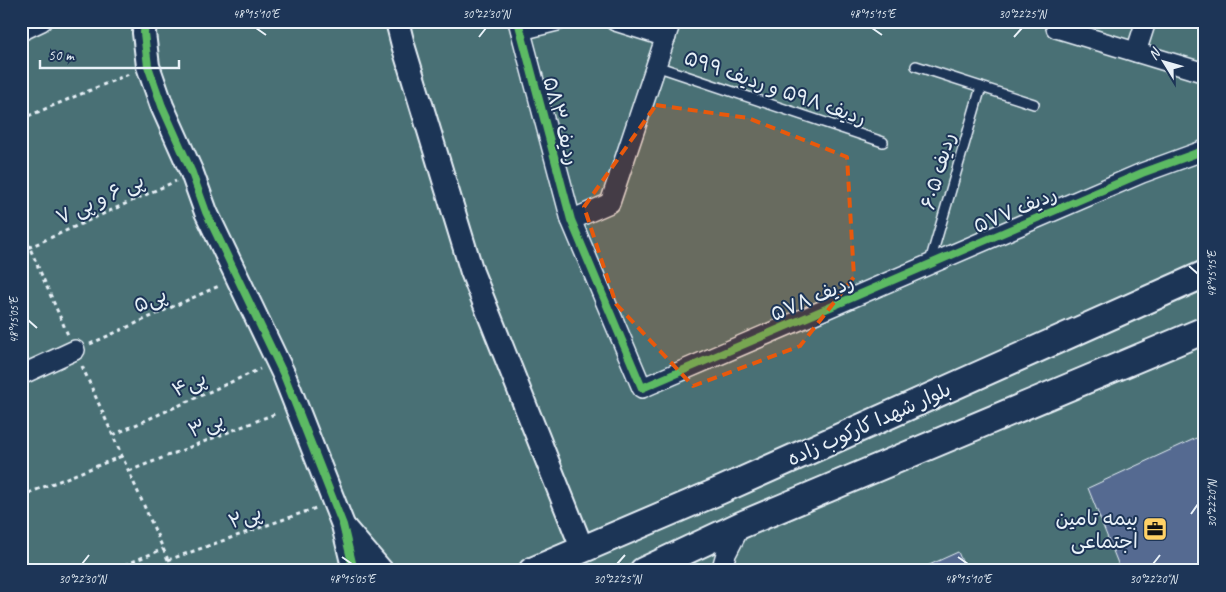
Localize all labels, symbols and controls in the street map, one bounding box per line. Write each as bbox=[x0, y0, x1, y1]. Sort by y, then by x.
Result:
text: 48°15'10"E bbox=[233, 6, 281, 22]
text: 30°22'30"N bbox=[462, 6, 511, 22]
text: 48°15'15"E bbox=[849, 6, 897, 22]
text: 30°22'25"N bbox=[998, 6, 1047, 22]
scale bar bbox=[40, 38, 179, 70]
north arrow bbox=[1138, 38, 1188, 88]
text: N bbox=[1145, 44, 1165, 63]
street label: ردیف ۵۹۸ و ردیف ۵۹۹ bbox=[681, 45, 869, 131]
text: 50 m bbox=[48, 46, 75, 65]
street label: ردیف ۵۸۳ bbox=[537, 74, 585, 168]
street label: ردیف ۶۰۵ bbox=[915, 130, 961, 212]
street label: پی ۶ و پی ۷ bbox=[52, 168, 148, 230]
street label: ردیف ۵۷۷ bbox=[969, 181, 1061, 239]
text: 48°15'15"E bbox=[1204, 249, 1220, 297]
street label: ردیف ۵۷۸ bbox=[767, 269, 857, 327]
street label: پی۵ bbox=[130, 282, 170, 318]
text: 48°15'05"E bbox=[6, 295, 22, 343]
street label: پی۴ bbox=[168, 366, 210, 402]
street label: بلوار شهدا کارکوب زاده bbox=[783, 377, 955, 471]
street label: پی۳ bbox=[185, 407, 227, 443]
text: 30°22'20"N bbox=[1204, 479, 1220, 528]
street label: پی۲ bbox=[225, 500, 265, 534]
place label: بیمه تامین اجتماعی bbox=[1055, 506, 1138, 554]
office icon: بیمه تامین اجتماعی bbox=[1142, 516, 1168, 542]
text: 30°22'30"N bbox=[58, 571, 107, 587]
text: 48°15'05"E bbox=[329, 571, 377, 587]
text: 30°22'25"N bbox=[593, 571, 642, 587]
text: 48°15'10"E bbox=[945, 571, 993, 587]
text: 30°22'20"N bbox=[1129, 571, 1178, 587]

